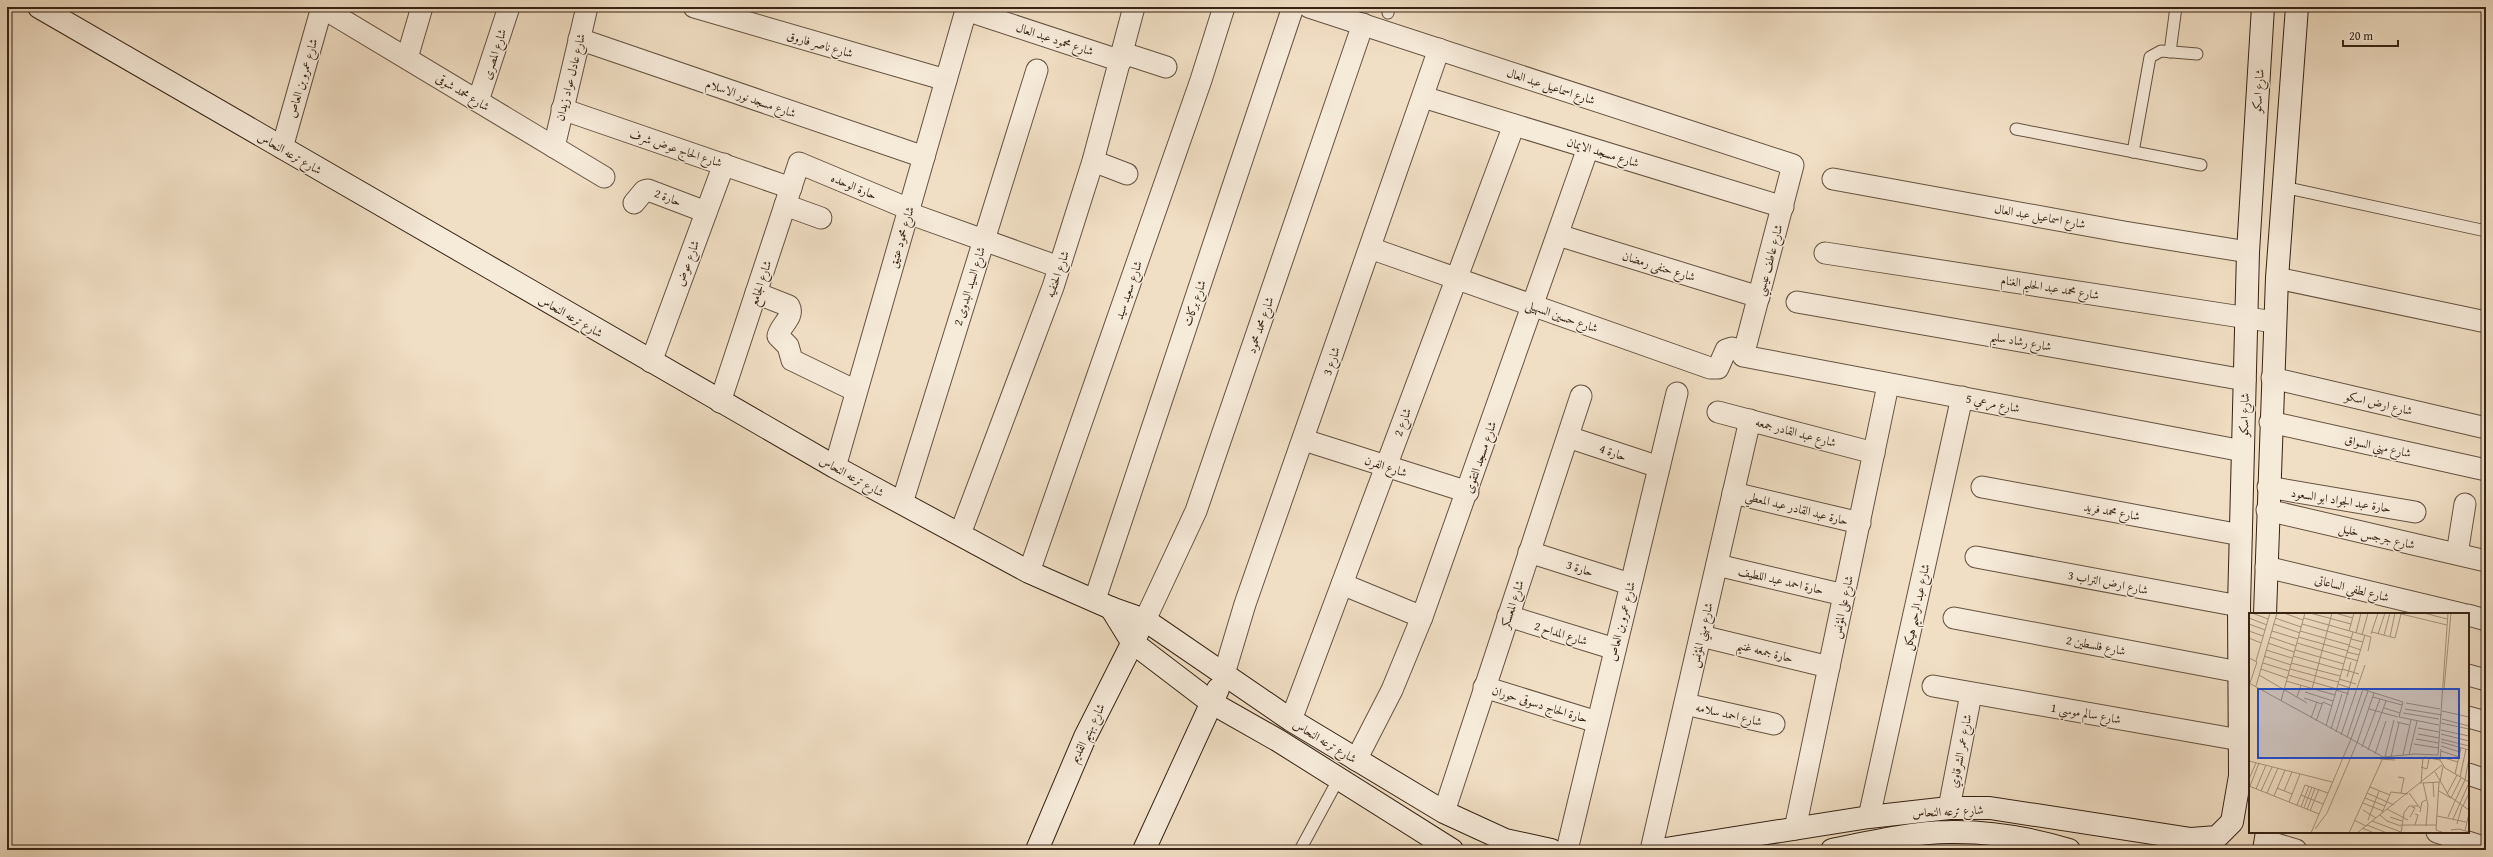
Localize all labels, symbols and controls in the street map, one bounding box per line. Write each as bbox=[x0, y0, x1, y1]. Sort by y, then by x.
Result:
street label: شارع محمود عبد العال bbox=[1013, 18, 1096, 62]
scale bar bbox=[2343, 22, 2398, 48]
street label: شارع المصرى bbox=[478, 26, 513, 82]
street label: شارع ناصر فاروق bbox=[784, 26, 855, 65]
text: 20 m bbox=[2349, 27, 2373, 44]
street label: شارع عادل عواد زيدان bbox=[551, 31, 592, 123]
street label: شارع عمرو بن العاص bbox=[283, 36, 324, 120]
street label: شارع اسماعيل عبد العال bbox=[1504, 64, 1598, 111]
street label: شارع اسكو bbox=[2248, 68, 2271, 115]
street label: شارع محمد شوقى bbox=[431, 69, 493, 117]
street label: شارع مسجد نور الاسلام bbox=[703, 75, 799, 124]
street label: شارع الحاج عوض شرف bbox=[627, 125, 725, 174]
street label: شارع ترعه النحاس bbox=[253, 128, 325, 181]
street label: شارع مسجد الايمان bbox=[1564, 133, 1641, 174]
street label: حارة الوحده bbox=[829, 169, 879, 203]
street label: حارة 2 bbox=[652, 184, 684, 210]
street label: شارع اسماعيل عبد العال bbox=[1993, 200, 2087, 235]
street label: شارع محمود عتيق bbox=[884, 204, 921, 271]
street label: شارع عاطف عيسي bbox=[1751, 222, 1790, 298]
street label: شارع عوض bbox=[671, 237, 706, 289]
street label: شارع السيد البدوى 2 bbox=[949, 244, 992, 329]
street label: شارع حنفى رمضان bbox=[1620, 247, 1698, 288]
street label: شارع الحنفيه bbox=[1041, 248, 1076, 301]
street label: شارع الجامع bbox=[745, 258, 778, 309]
street label: شارع سعيد سيد bbox=[1110, 258, 1149, 323]
street label: شارع محمد عبد الحليم الغنام bbox=[1999, 271, 2101, 307]
street label: شارع بركات bbox=[1178, 277, 1213, 329]
street label: شارع ترعه النحاس bbox=[534, 291, 606, 344]
street label: شارع محمد محمود bbox=[1242, 294, 1281, 357]
street label: شارع حسين السهيلى bbox=[1523, 296, 1601, 339]
street label: شارع رشاد سليم bbox=[1988, 327, 2053, 359]
street label: شارع 3 bbox=[1318, 344, 1347, 379]
street label: شارع ارض اسكو bbox=[2342, 387, 2415, 422]
street label: شارع مرعي 5 bbox=[1964, 389, 2022, 420]
street label: شارع اسكو bbox=[2235, 393, 2256, 438]
street label: شارع 2 bbox=[1389, 405, 1418, 440]
street label: شارع عبد القادر جمعه bbox=[1753, 413, 1838, 454]
street label: شارع مسجد التقوى bbox=[1460, 419, 1503, 496]
street label: شارع مهني السواق bbox=[2342, 431, 2413, 465]
street label: حارة 4 bbox=[1597, 439, 1629, 465]
street label: شارع ترعه النحاس bbox=[815, 451, 887, 503]
street label: شارع الفرن bbox=[1362, 451, 1410, 484]
street label: حارة عبد الجواد ابو السعود bbox=[2290, 484, 2392, 516]
street label: حارة عبد القادر عبد المعطي bbox=[1743, 487, 1850, 533]
street label: شارع محمد فريد bbox=[2082, 498, 2142, 527]
street label: شارع جرجس خليل bbox=[2337, 519, 2417, 556]
street label: حارة 3 bbox=[1564, 556, 1596, 580]
street label: حارة احمد عبد اللطيف bbox=[1737, 562, 1825, 598]
street label: شارع عبد الرحيم هيكل bbox=[1899, 562, 1937, 653]
street label: شارع ارض التراب 3 bbox=[2066, 566, 2150, 601]
street label: شارع لطفي الساعاتى bbox=[2312, 571, 2391, 609]
street label: شارع على المؤنس bbox=[1827, 574, 1860, 641]
street label: شارع المعسكر bbox=[1496, 578, 1531, 633]
street label: شارع عمرو بن العاص bbox=[1603, 579, 1642, 663]
street label: شارع مهني المؤنس bbox=[1685, 601, 1721, 670]
inset map bbox=[2249, 613, 2469, 833]
street label: شارع المداح 2 bbox=[1531, 617, 1590, 652]
street label: شارع فلسطين 2 bbox=[2064, 631, 2127, 662]
street label: حارة جمعه غنيم bbox=[1734, 636, 1795, 670]
street label: حارة الحاج دسوقى حوران bbox=[1489, 681, 1590, 729]
street label: شارع احمد سلامه bbox=[1694, 698, 1764, 733]
street label: شارع سالم موسي 1 bbox=[2049, 698, 2123, 731]
street label: شارع بهتيم القديم bbox=[1065, 700, 1112, 767]
street label: شارع عمر الشرقاوي bbox=[1945, 712, 1978, 790]
street label: شارع ترعه النحاس bbox=[1288, 715, 1360, 769]
street label: شارع ترعه النحاس bbox=[1912, 801, 1984, 824]

